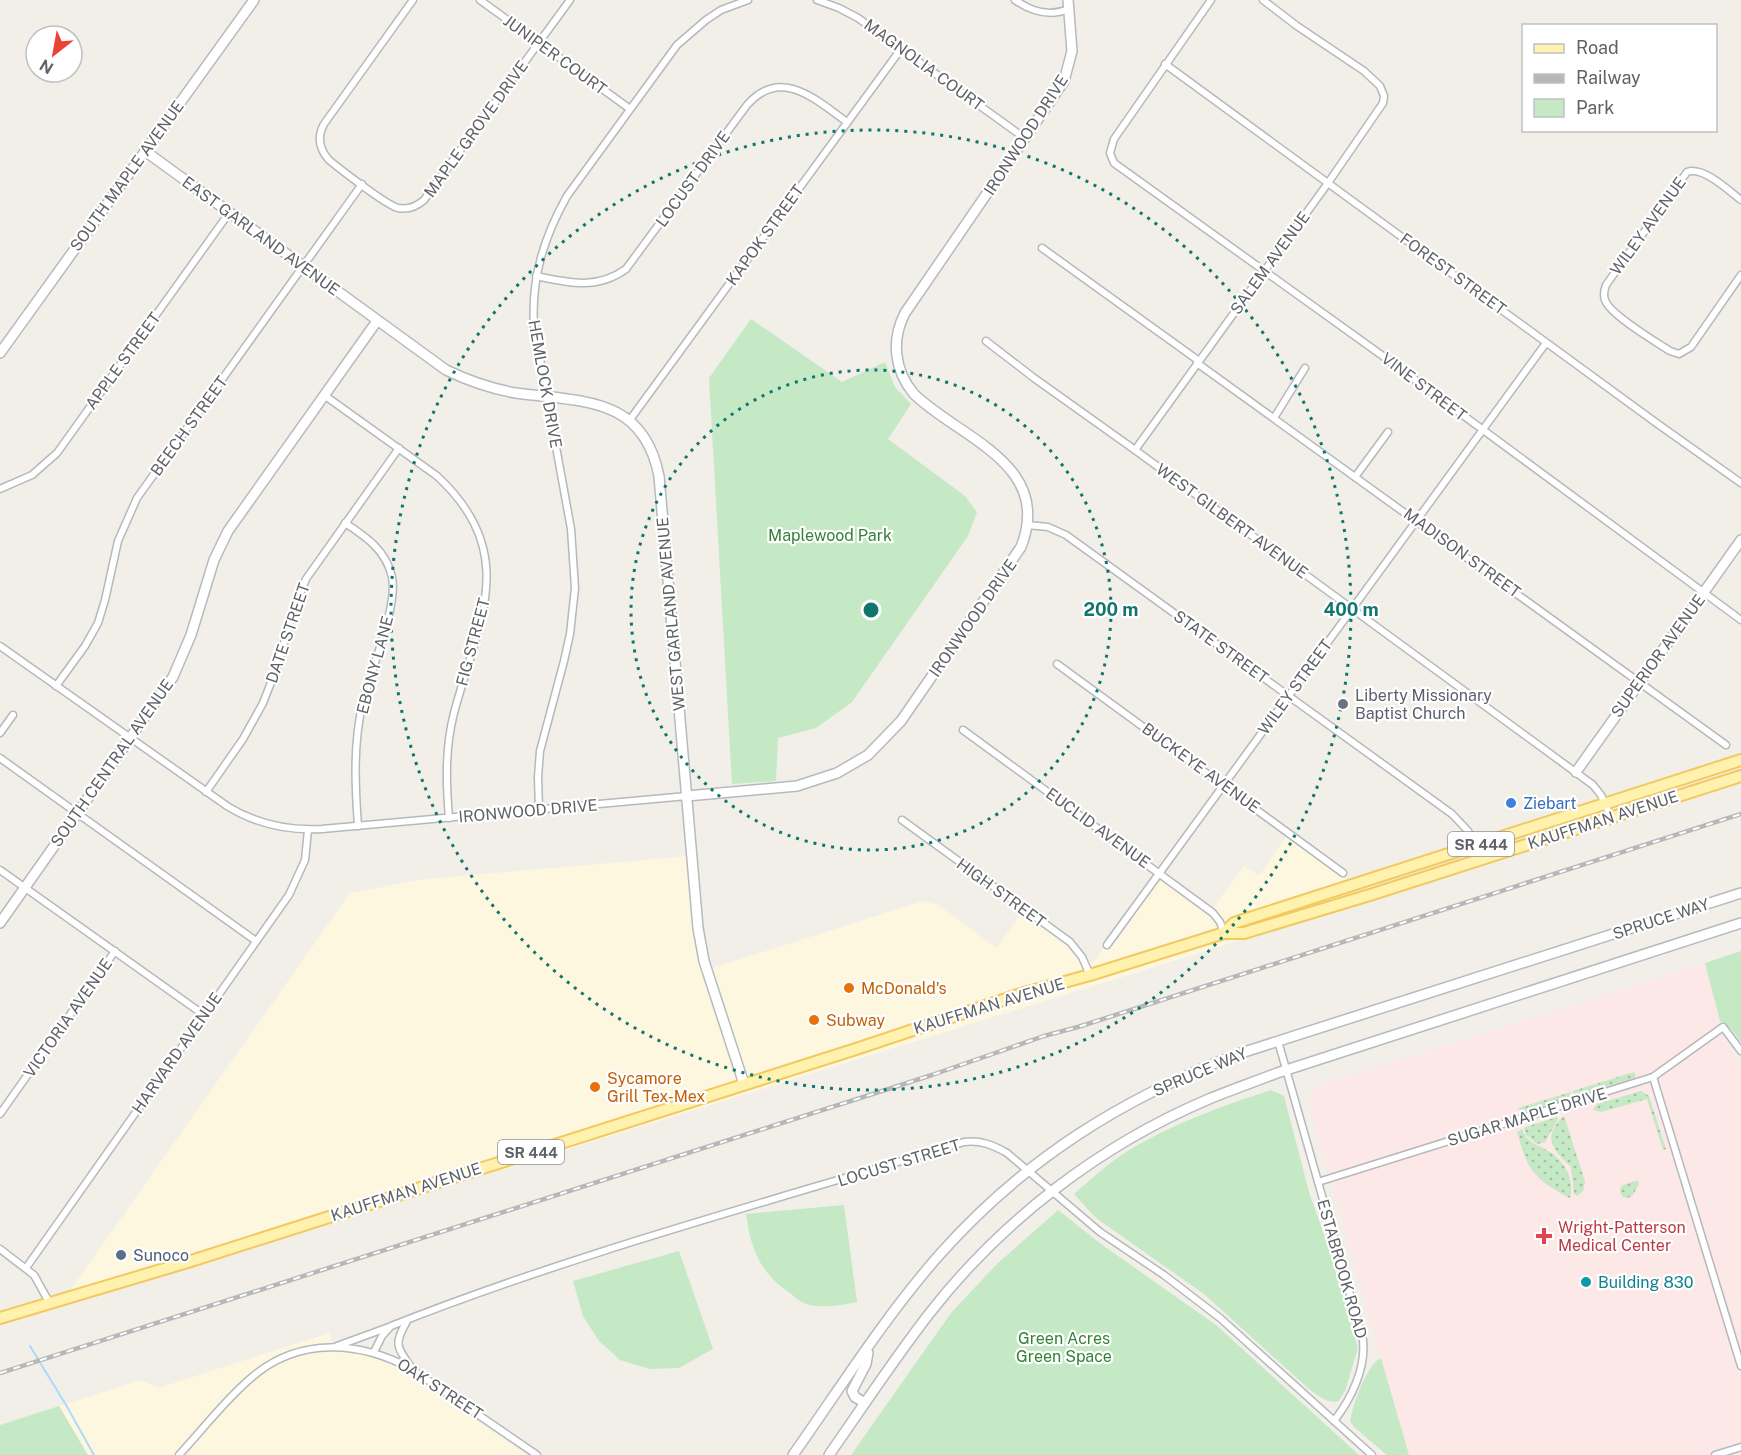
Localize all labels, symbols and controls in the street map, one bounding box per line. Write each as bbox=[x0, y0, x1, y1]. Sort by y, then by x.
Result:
street label: JUNIPER COURT bbox=[500, 11, 611, 99]
street label: MAGNOLIA COURT bbox=[860, 15, 988, 115]
north arrow bbox=[24, 24, 84, 84]
legend bbox=[1522, 24, 1717, 132]
text: Road bbox=[1576, 37, 1619, 58]
text: N bbox=[36, 55, 57, 78]
street label: MAPLE GROVE DRIVE bbox=[420, 57, 532, 201]
text: Railway bbox=[1576, 67, 1641, 88]
street label: IRONWOOD DRIVE bbox=[980, 71, 1072, 199]
street label: SOUTH MAPLE AVENUE bbox=[66, 97, 188, 255]
text: Park bbox=[1576, 97, 1614, 118]
street label: LOCUST DRIVE bbox=[652, 127, 734, 231]
street label: EAST GARLAND AVENUE bbox=[179, 172, 343, 300]
street label: WILEY AVENUE bbox=[1606, 173, 1690, 279]
street label: KAPOK STREET bbox=[722, 181, 808, 289]
street label: SALEM AVENUE bbox=[1226, 208, 1314, 318]
street label: FOREST STREET bbox=[1396, 229, 1510, 319]
street label: APPLE STREET bbox=[81, 308, 165, 413]
street label: HEMLOCK DRIVE bbox=[524, 318, 566, 450]
street label: VINE STREET bbox=[1378, 349, 1471, 425]
street label: BEECH STREET bbox=[147, 372, 232, 479]
street label: WEST GILBERT AVENUE bbox=[1152, 460, 1312, 582]
street label: MADISON STREET bbox=[1400, 504, 1525, 602]
street label: WEST GARLAND AVENUE bbox=[653, 516, 689, 712]
park label: Maplewood Park bbox=[768, 526, 892, 545]
street label: IRONWOOD DRIVE bbox=[925, 555, 1021, 681]
street label: DATE STREET bbox=[262, 580, 314, 685]
street label: SUPERIOR AVENUE bbox=[1607, 591, 1709, 721]
street label: FIG STREET bbox=[452, 596, 494, 688]
text: 200 m bbox=[1084, 599, 1138, 620]
text: 400 m bbox=[1323, 599, 1379, 620]
centre of rings bbox=[861, 600, 881, 620]
street label: STATE STREET bbox=[1170, 606, 1272, 688]
street label: EBONY LANE bbox=[353, 614, 397, 716]
street label: WILEY STREET bbox=[1254, 635, 1336, 738]
street label: SOUTH CENTRAL AVENUE bbox=[47, 676, 177, 850]
place label: Liberty Missionary Baptist Church bbox=[1355, 686, 1492, 723]
marker: Liberty Missionary Baptist Church bbox=[1336, 697, 1350, 711]
street label: BUCKEYE AVENUE bbox=[1138, 719, 1264, 817]
street label: EUCLID AVENUE bbox=[1042, 784, 1154, 872]
street label: KAUFFMAN AVENUE bbox=[1525, 787, 1681, 853]
place label: Ziebart bbox=[1523, 794, 1577, 813]
street label: IRONWOOD DRIVE bbox=[458, 795, 598, 827]
marker: Ziebart bbox=[1504, 796, 1518, 810]
road number: SR 444 bbox=[1448, 832, 1514, 856]
street label: HIGH STREET bbox=[953, 854, 1050, 932]
street label: SPRUCE WAY bbox=[1610, 894, 1712, 944]
street label: VICTORIA AVENUE bbox=[20, 955, 116, 1081]
street label: KAUFFMAN AVENUE bbox=[911, 974, 1067, 1038]
place label: McDonald's bbox=[861, 979, 947, 998]
marker: McDonald's bbox=[842, 981, 856, 995]
street label: HARVARD AVENUE bbox=[128, 989, 226, 1117]
place label: Subway bbox=[826, 1011, 885, 1030]
marker: Subway bbox=[807, 1013, 821, 1027]
street label: SPRUCE WAY bbox=[1150, 1044, 1250, 1100]
place label: Sycamore Grill Tex-Mex bbox=[607, 1069, 705, 1106]
marker: Sycamore Grill Tex-Mex bbox=[588, 1080, 602, 1094]
street label: SUGAR MAPLE DRIVE bbox=[1445, 1084, 1609, 1150]
street label: LOCUST STREET bbox=[835, 1135, 963, 1191]
road number: SR 444 bbox=[498, 1140, 564, 1164]
street label: KAUFFMAN AVENUE bbox=[328, 1159, 484, 1225]
street label: ESTABROOK ROAD bbox=[1313, 1197, 1371, 1341]
place label: Wright-Patterson Medical Center bbox=[1558, 1218, 1686, 1255]
marker: Wright-Patterson Medical Center bbox=[1535, 1227, 1553, 1245]
place label: Sunoco bbox=[133, 1246, 189, 1265]
marker: Sunoco bbox=[114, 1248, 128, 1262]
place label: Building 830 bbox=[1598, 1273, 1694, 1292]
marker: Building 830 bbox=[1579, 1275, 1593, 1289]
park label: Green Acres Green Space bbox=[1016, 1329, 1112, 1366]
street label: OAK STREET bbox=[394, 1354, 487, 1424]

